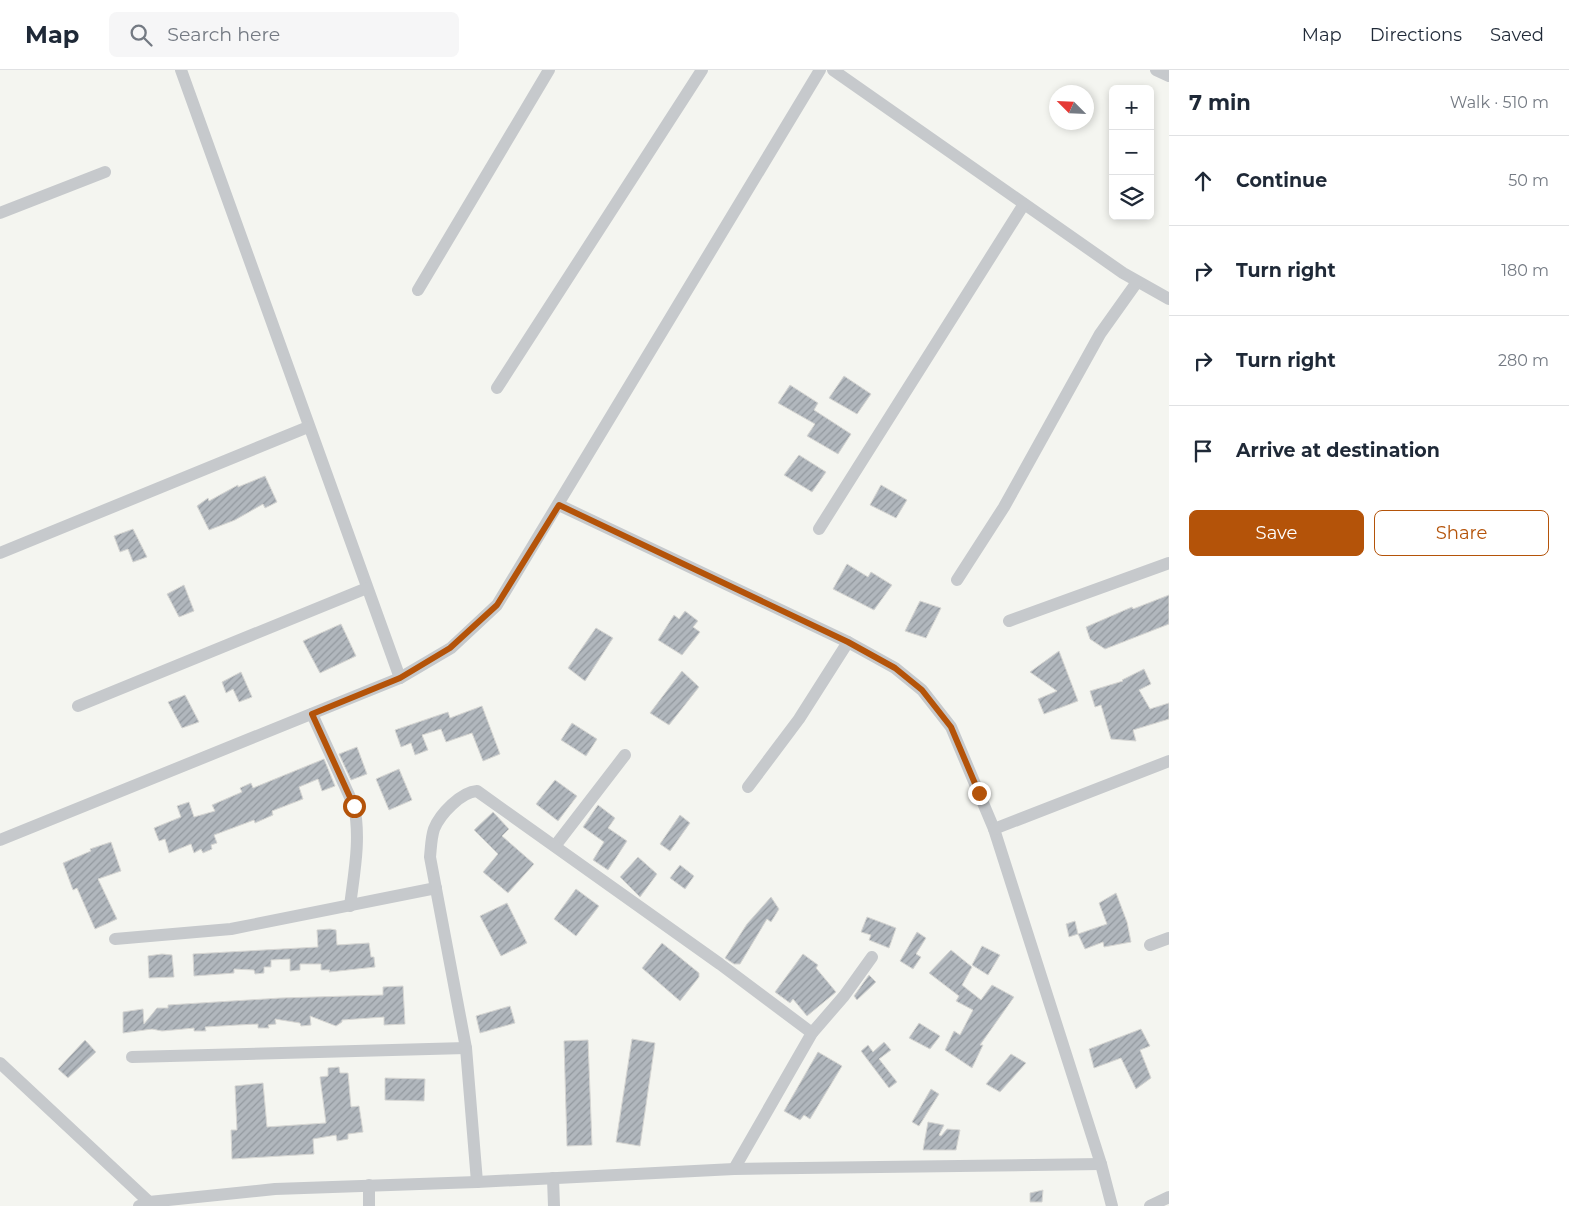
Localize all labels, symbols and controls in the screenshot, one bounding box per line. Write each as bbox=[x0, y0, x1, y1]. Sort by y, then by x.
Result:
search box bbox=[109, 12, 459, 57]
text: Map bbox=[25, 20, 79, 49]
icon: search bbox=[127, 21, 155, 49]
text: Search here bbox=[167, 23, 280, 46]
text: Map bbox=[1302, 24, 1342, 46]
text: Directions bbox=[1370, 24, 1462, 46]
text: Saved bbox=[1490, 24, 1544, 46]
north arrow bbox=[1049, 85, 1094, 130]
map controls bbox=[1109, 85, 1154, 220]
button: + bbox=[1109, 85, 1154, 130]
text: 7 min bbox=[1189, 90, 1251, 115]
text: Walk · 510 m bbox=[1450, 93, 1549, 112]
button: − bbox=[1109, 130, 1154, 175]
icon: ahead bbox=[1189, 167, 1217, 195]
text: Continue bbox=[1236, 169, 1327, 192]
text: 50 m bbox=[1508, 171, 1549, 190]
button: layers bbox=[1109, 175, 1154, 220]
icon: right bbox=[1189, 257, 1217, 285]
text: Turn right bbox=[1236, 259, 1336, 282]
text: 180 m bbox=[1501, 261, 1549, 280]
icon: right bbox=[1189, 347, 1217, 375]
text: Turn right bbox=[1236, 349, 1336, 372]
text: 280 m bbox=[1498, 351, 1549, 370]
icon: arrive bbox=[1189, 437, 1217, 465]
text: Arrive at destination bbox=[1236, 439, 1440, 462]
button: Save bbox=[1189, 510, 1364, 556]
button: Share bbox=[1374, 510, 1549, 556]
route end bbox=[968, 782, 991, 805]
route start bbox=[343, 795, 366, 818]

